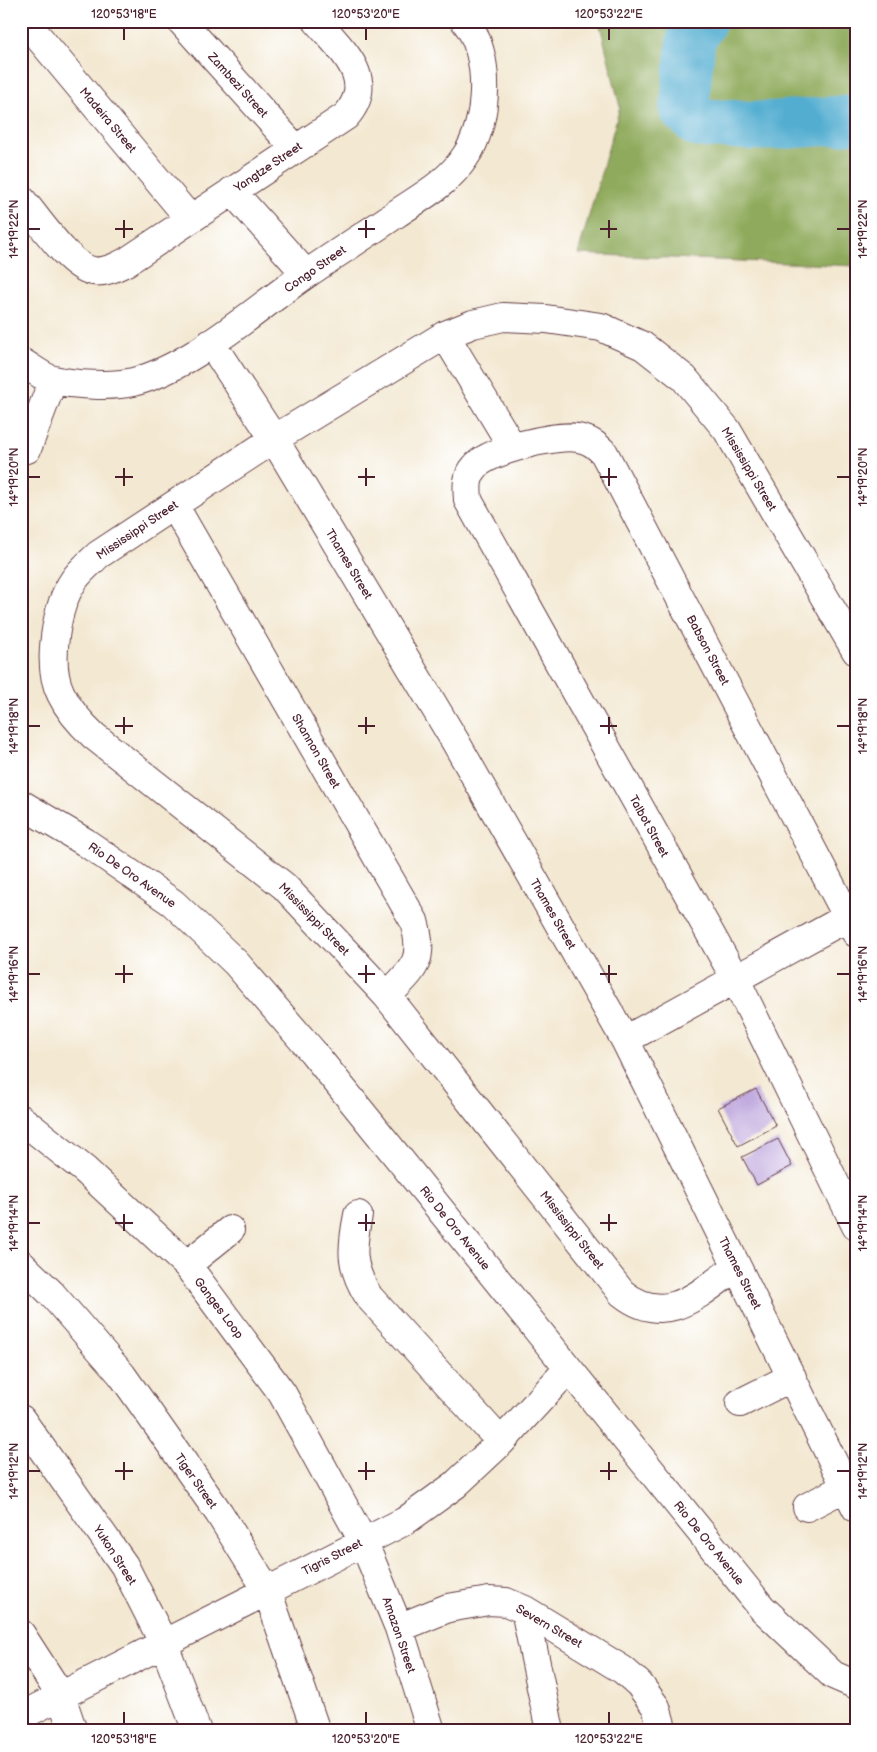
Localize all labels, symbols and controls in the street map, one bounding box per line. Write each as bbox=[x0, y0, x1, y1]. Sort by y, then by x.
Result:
text: 120°53'18"E bbox=[91, 7, 157, 22]
text: 120°53'20"E bbox=[332, 7, 400, 22]
text: 120°53'22"E bbox=[575, 7, 643, 22]
street label: Zambezi Street bbox=[204, 49, 271, 121]
street label: Madeira Street bbox=[76, 85, 140, 156]
street label: Yangtze Street bbox=[231, 139, 305, 196]
text: 14°19'22"N bbox=[7, 200, 22, 258]
text: 14°19'22"N bbox=[856, 200, 871, 258]
street label: Congo Street bbox=[282, 242, 349, 296]
street label: Mississippi Street bbox=[718, 425, 780, 514]
text: 14°19'20"N bbox=[7, 448, 22, 506]
text: 14°19'20"N bbox=[856, 448, 871, 506]
street label: Mississippi Street bbox=[94, 497, 181, 563]
street label: Thames Street bbox=[322, 526, 376, 602]
street label: Babson Street bbox=[683, 613, 732, 688]
text: 14°19'18"N bbox=[7, 698, 22, 754]
text: 14°19'18"N bbox=[856, 698, 871, 754]
street label: Shannon Street bbox=[288, 711, 343, 792]
street label: Talbot Street bbox=[625, 793, 672, 860]
street label: Rio De Oro Avenue bbox=[85, 839, 179, 911]
street label: Thames Street bbox=[526, 876, 579, 953]
street label: Mississippi Street bbox=[275, 880, 352, 959]
text: 14°19'16"N bbox=[7, 946, 22, 1002]
text: 14°19'16"N bbox=[856, 946, 871, 1002]
street label: Rio De Oro Avenue bbox=[416, 1183, 493, 1273]
street label: Mississippi Street bbox=[536, 1188, 607, 1273]
text: 14°19'14"N bbox=[7, 1195, 22, 1251]
text: 14°19'14"N bbox=[856, 1195, 871, 1251]
street label: Thames Street bbox=[715, 1235, 764, 1312]
street label: Ganges Loop bbox=[191, 1275, 247, 1342]
text: 14°19'12"N bbox=[7, 1443, 22, 1499]
text: 14°19'12"N bbox=[856, 1443, 871, 1499]
street label: Tiger Street bbox=[171, 1451, 220, 1512]
street label: Rio De Oro Avenue bbox=[670, 1498, 747, 1588]
street label: Yukon Street bbox=[89, 1522, 140, 1588]
street label: Tigris Street bbox=[300, 1536, 365, 1579]
street label: Amazon Street bbox=[379, 1595, 419, 1675]
street label: Severn Street bbox=[513, 1601, 585, 1652]
text: 120°53'18"E bbox=[91, 1732, 157, 1747]
text: 120°53'20"E bbox=[332, 1732, 400, 1747]
text: 120°53'22"E bbox=[575, 1732, 643, 1747]

